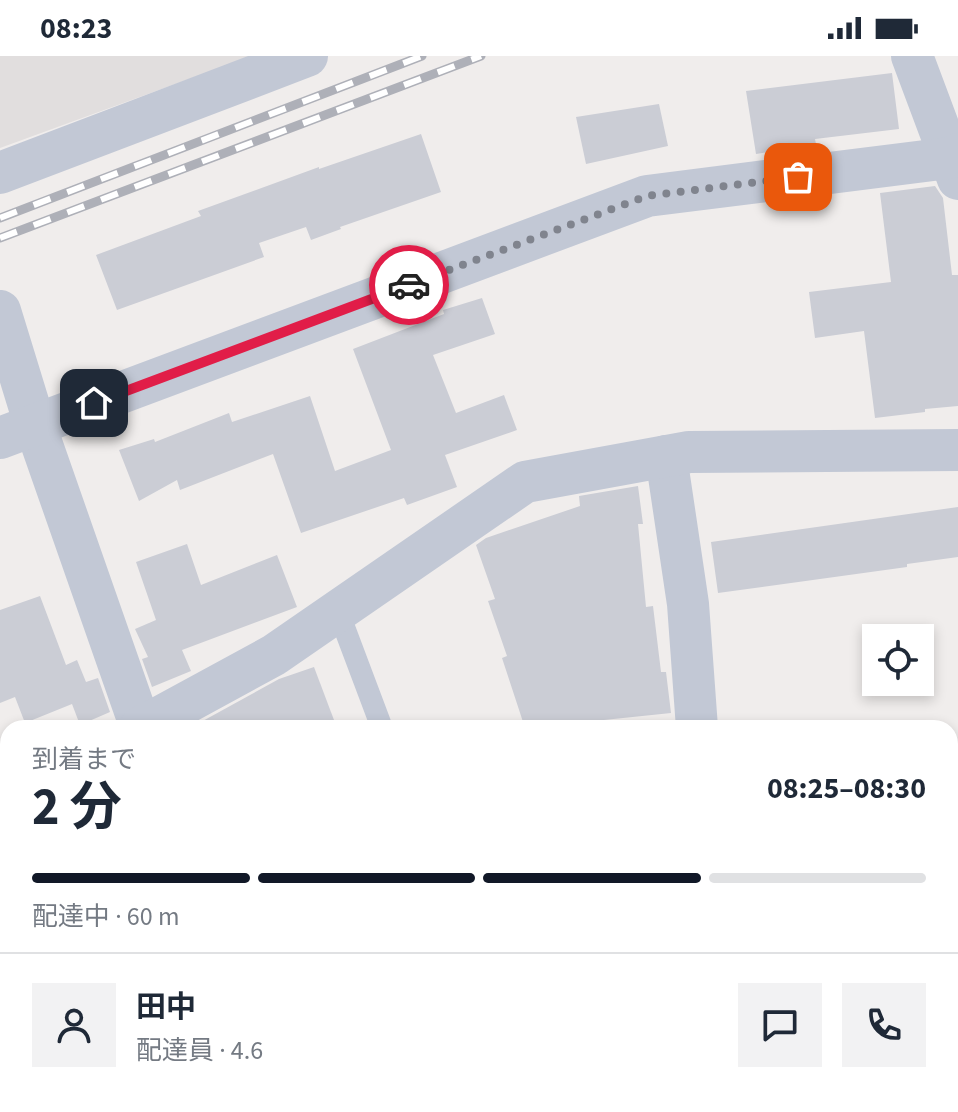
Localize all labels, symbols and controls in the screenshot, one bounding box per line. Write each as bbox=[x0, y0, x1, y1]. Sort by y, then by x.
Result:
text: 08:23 bbox=[40, 7, 112, 50]
pin bbox=[764, 143, 832, 211]
icon: bag bbox=[776, 155, 820, 199]
courier bbox=[369, 245, 449, 325]
icon: car bbox=[387, 263, 431, 307]
pin bbox=[60, 369, 128, 437]
icon: home bbox=[72, 381, 116, 425]
map controls bbox=[862, 624, 934, 696]
button: locate bbox=[862, 624, 934, 696]
text: 到着まで bbox=[32, 741, 136, 778]
text: 08:25–08:30 bbox=[767, 767, 926, 810]
text: 2 分 bbox=[32, 771, 122, 845]
text: 配達中 · 60 m bbox=[32, 898, 179, 935]
button: person bbox=[32, 983, 116, 1067]
button: chat bbox=[738, 983, 822, 1067]
button: phone bbox=[842, 983, 926, 1067]
text: 田中 bbox=[136, 986, 196, 1029]
text: 配達員 · 4.6 bbox=[136, 1032, 263, 1069]

